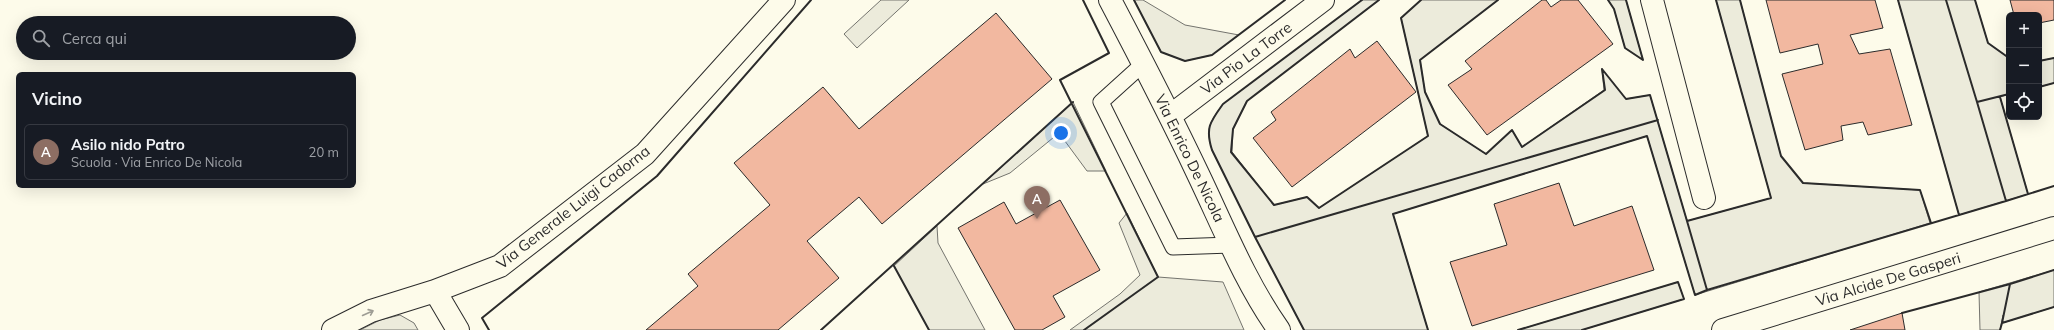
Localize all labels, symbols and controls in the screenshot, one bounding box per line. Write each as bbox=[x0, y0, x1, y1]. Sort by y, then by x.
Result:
map controls bbox=[2006, 12, 2042, 120]
button: + bbox=[2006, 12, 2042, 48]
search box bbox=[16, 16, 356, 60]
street label: Via Pio La Torre bbox=[1197, 18, 1295, 98]
icon: search bbox=[30, 27, 52, 49]
text: Cerca qui bbox=[62, 29, 127, 48]
button: − bbox=[2006, 48, 2042, 84]
button: locate bbox=[2006, 84, 2042, 120]
text: Vicino bbox=[32, 88, 82, 109]
street label: Via Enrico De Nicola bbox=[1151, 91, 1229, 225]
your location bbox=[1051, 123, 1071, 143]
text: Asilo nido Patro bbox=[71, 135, 185, 154]
street label: Via Generale Luigi Cadorna bbox=[492, 141, 654, 273]
text: A bbox=[41, 144, 51, 160]
text: 20 m bbox=[309, 144, 339, 160]
text: Scuola · Via Enrico De Nicola bbox=[71, 154, 242, 170]
pin: A bbox=[1024, 186, 1050, 219]
street label: Via Alcide De Gasperi bbox=[1813, 248, 1963, 310]
one-way arrow bbox=[362, 309, 374, 316]

